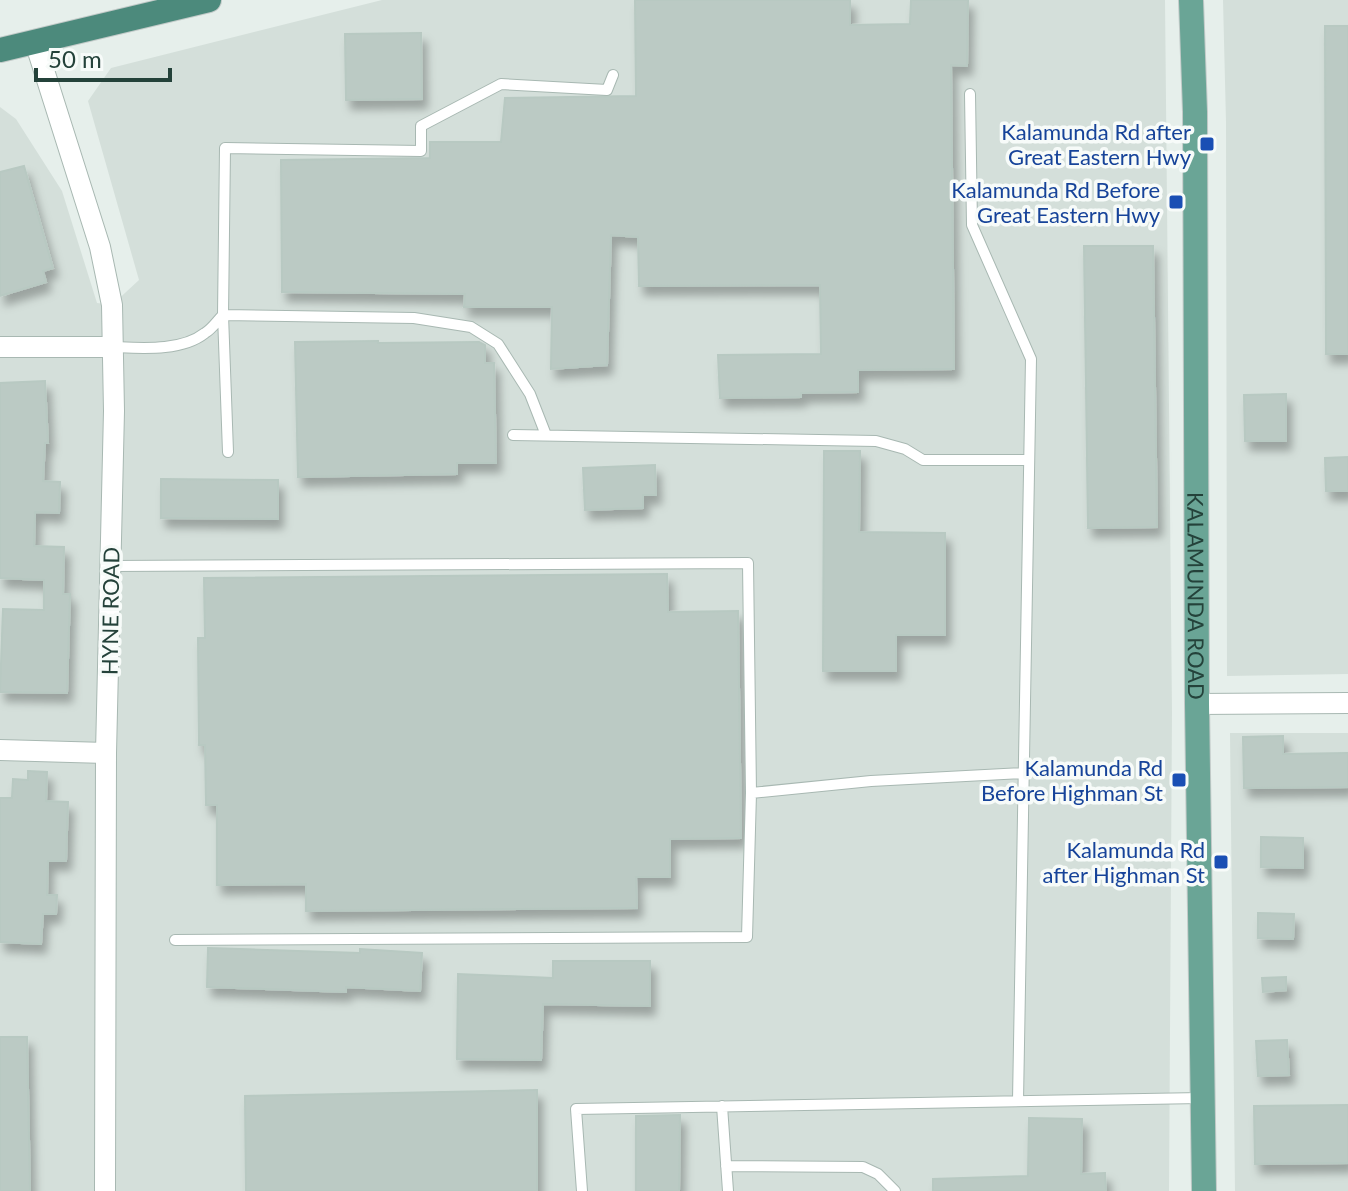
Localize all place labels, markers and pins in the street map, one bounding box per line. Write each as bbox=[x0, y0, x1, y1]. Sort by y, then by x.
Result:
place label: Kalamunda Rd after Great Eastern Hwy bbox=[1001, 118, 1192, 170]
marker: Kalamunda Rd after Great Eastern Hwy bbox=[1198, 135, 1216, 153]
place label: Kalamunda Rd Before Great Eastern Hwy bbox=[951, 176, 1161, 228]
marker: Kalamunda Rd Before Great Eastern Hwy bbox=[1167, 193, 1185, 211]
place label: Kalamunda Rd Before Highman St bbox=[981, 754, 1163, 806]
marker: Kalamunda Rd Before Highman St bbox=[1170, 771, 1188, 789]
place label: Kalamunda Rd after Highman St bbox=[1043, 836, 1205, 888]
marker: Kalamunda Rd after Highman St bbox=[1212, 853, 1230, 871]

